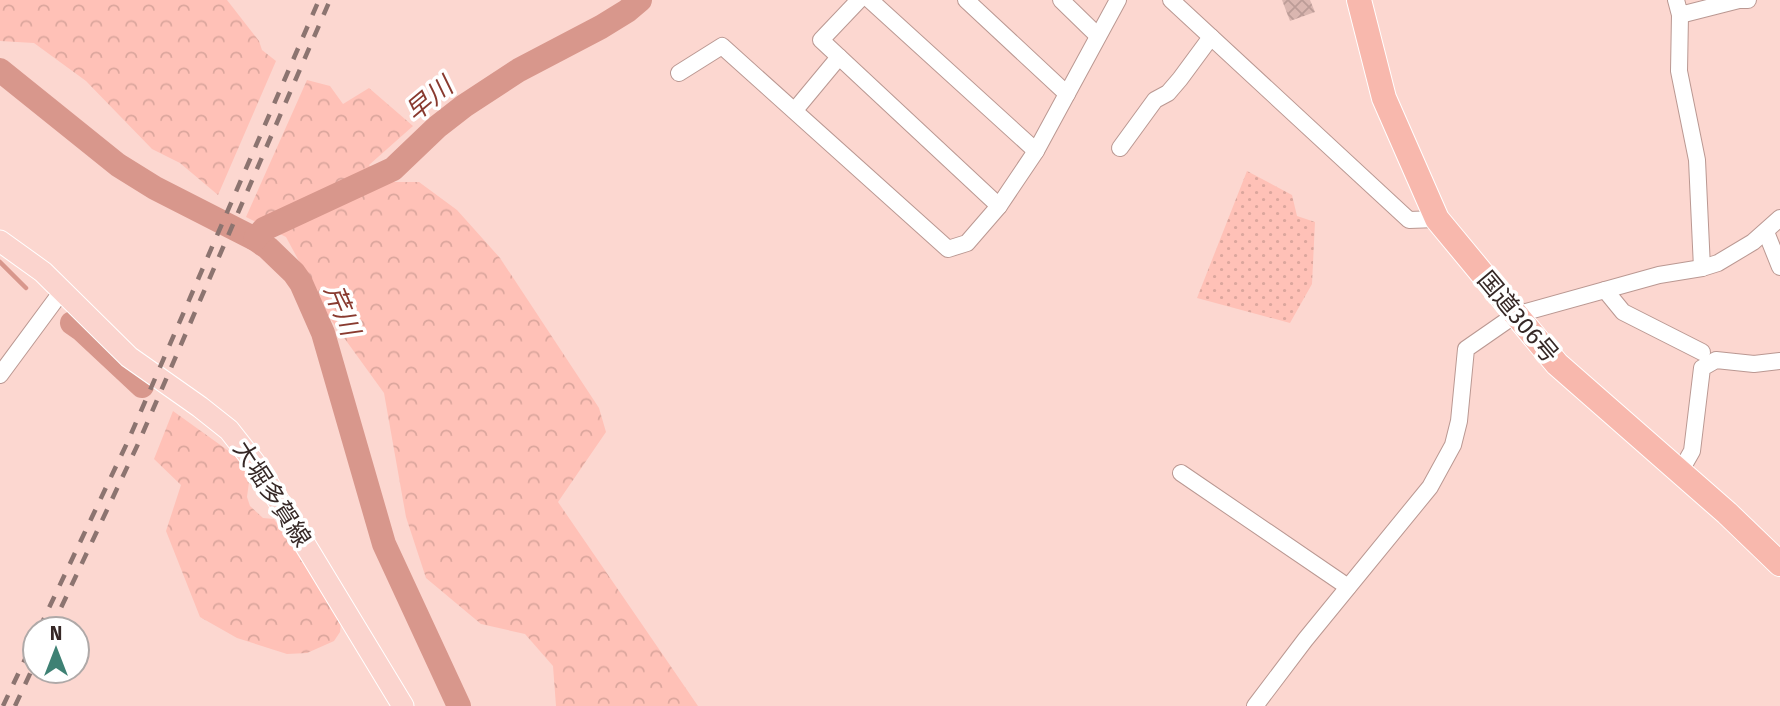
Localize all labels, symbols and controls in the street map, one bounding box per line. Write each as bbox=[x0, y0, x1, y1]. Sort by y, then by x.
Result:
water label: 早川 bbox=[399, 69, 461, 128]
street label: 国道306号 bbox=[1472, 266, 1564, 368]
water label: 芹川 bbox=[317, 280, 367, 343]
street label: 大堀多賀線 bbox=[228, 436, 316, 552]
north arrow bbox=[21, 615, 91, 685]
text: N bbox=[50, 622, 62, 645]

